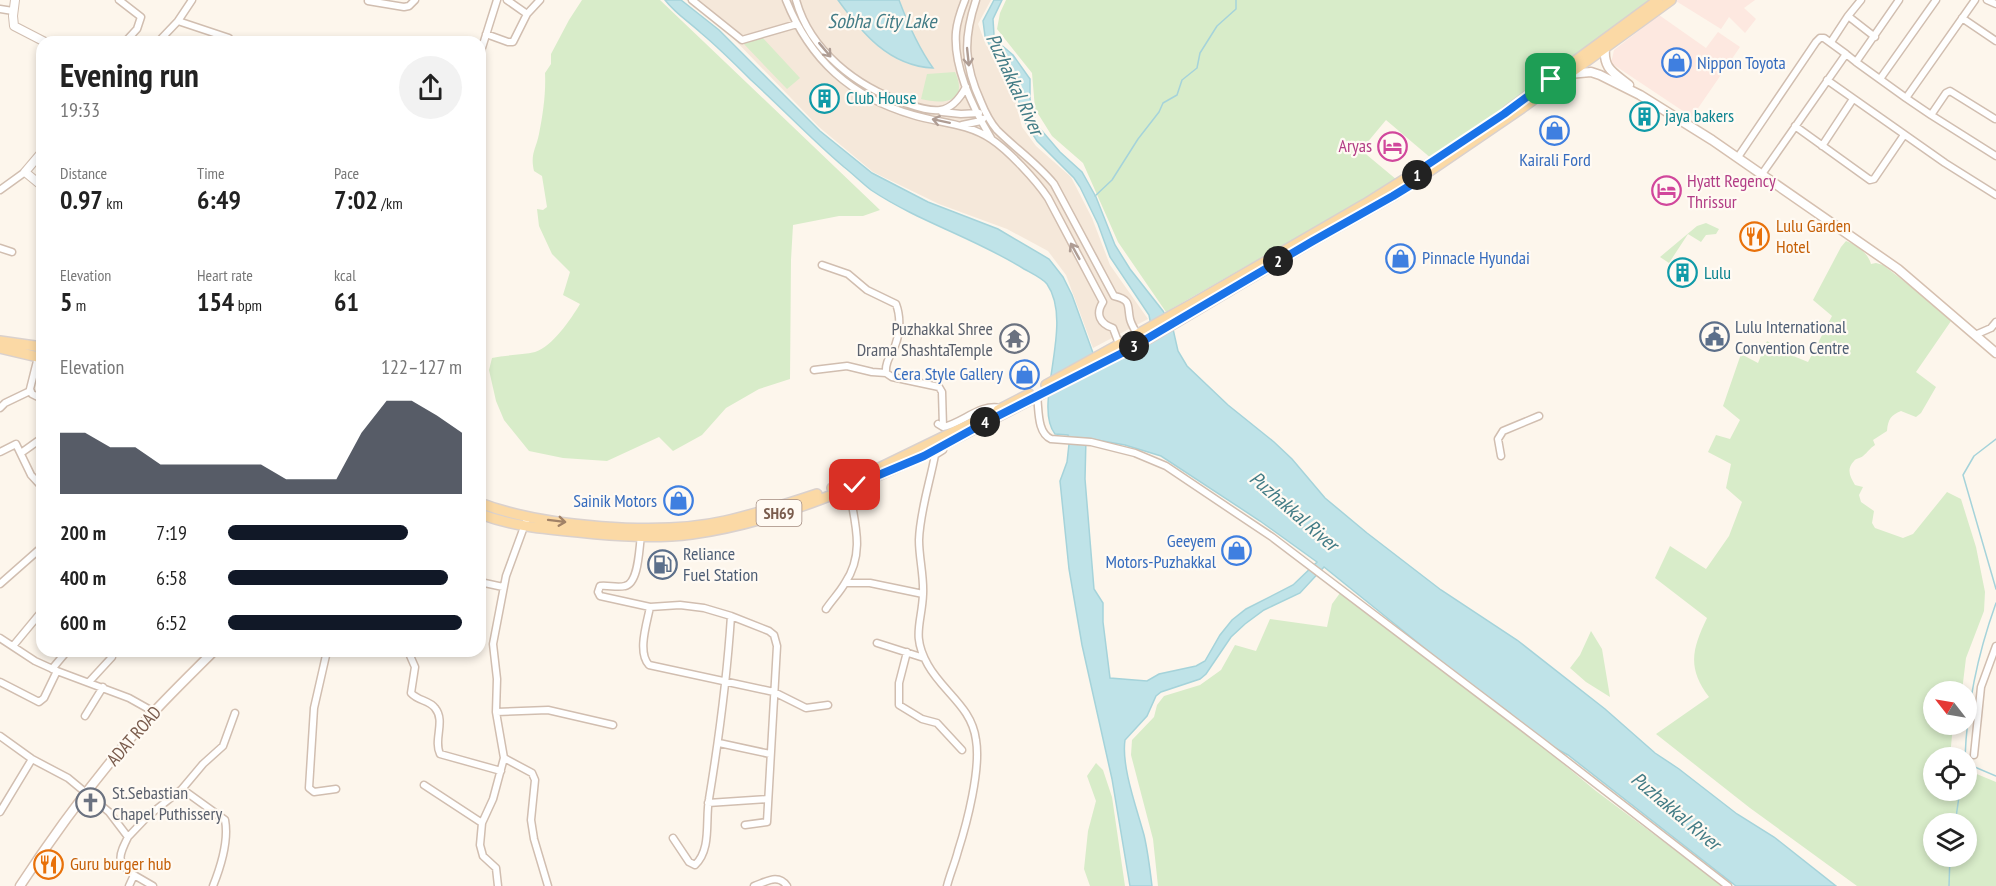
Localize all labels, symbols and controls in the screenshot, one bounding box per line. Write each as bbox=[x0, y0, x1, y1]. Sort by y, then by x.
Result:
water label: Sobha City Lake bbox=[828, 8, 938, 34]
water label: Puzhakkal River bbox=[980, 29, 1051, 141]
one-way arrow bbox=[818, 42, 832, 57]
one-way arrow bbox=[963, 47, 974, 67]
shop icon: Nippon Toyota bbox=[1660, 47, 1692, 79]
place label: Nippon Toyota bbox=[1697, 51, 1786, 74]
text: Evening run bbox=[60, 53, 199, 96]
pin bbox=[1525, 53, 1576, 104]
button: share bbox=[399, 56, 462, 119]
icon: arrive bbox=[1534, 62, 1567, 95]
building icon: Club House bbox=[809, 82, 841, 114]
place label: Club House bbox=[846, 86, 917, 109]
text: 19:33 bbox=[60, 97, 100, 123]
building icon: jaya bakers bbox=[1628, 100, 1660, 132]
place label: jaya bakers bbox=[1665, 104, 1734, 127]
one-way arrow bbox=[932, 115, 951, 126]
shop icon: Kairali Ford bbox=[1539, 115, 1571, 147]
hotel icon: Aryas bbox=[1377, 130, 1409, 162]
place label: Aryas bbox=[1339, 134, 1372, 157]
place label: Kairali Ford bbox=[1519, 148, 1591, 171]
pin: 1 bbox=[1402, 160, 1432, 190]
text: Distance bbox=[60, 163, 107, 183]
text: Time bbox=[197, 163, 225, 183]
text: Pace bbox=[334, 163, 359, 183]
text: 1 bbox=[1413, 165, 1421, 185]
place label: Hyatt Regency Thrissur bbox=[1687, 169, 1776, 213]
hotel icon: Hyatt Regency Thrissur bbox=[1650, 175, 1682, 207]
text: 0.97 bbox=[60, 183, 103, 216]
text: 6:49 bbox=[197, 183, 241, 216]
text: 7:02 bbox=[334, 183, 378, 216]
text: km bbox=[103, 193, 123, 213]
text: /km bbox=[378, 193, 403, 213]
place label: Lulu Garden Hotel bbox=[1776, 214, 1851, 258]
restaurant icon: Lulu Garden Hotel bbox=[1739, 220, 1771, 252]
one-way arrow bbox=[1069, 242, 1080, 260]
shop icon: Pinnacle Hyundai bbox=[1385, 242, 1417, 274]
pin: 2 bbox=[1263, 246, 1293, 276]
place label: Pinnacle Hyundai bbox=[1422, 246, 1530, 269]
text: 2 bbox=[1274, 251, 1282, 271]
building icon: Lulu bbox=[1667, 257, 1699, 289]
place label: Lulu bbox=[1704, 261, 1731, 284]
text: Elevation bbox=[60, 265, 111, 285]
text: Heart rate bbox=[197, 265, 253, 285]
text: kcal bbox=[334, 265, 356, 285]
text: 5 bbox=[60, 285, 72, 318]
text: 154 bbox=[197, 285, 234, 318]
text: 61 bbox=[334, 285, 359, 318]
text: m bbox=[72, 295, 86, 315]
text: bpm bbox=[234, 295, 262, 315]
place label: Lulu International Convention Centre bbox=[1735, 315, 1849, 359]
place label: Puzhakkal Shree Drama ShashtaTemple bbox=[857, 317, 993, 361]
public building icon: Lulu International Convention Centre bbox=[1698, 321, 1730, 353]
temple icon: Puzhakkal Shree Drama ShashtaTemple bbox=[998, 323, 1030, 355]
pin: 3 bbox=[1119, 331, 1149, 361]
text: 3 bbox=[1130, 336, 1138, 356]
text: Elevation bbox=[60, 354, 124, 380]
text: 122–127 m bbox=[381, 354, 462, 380]
shop icon: Cera Style Gallery bbox=[1008, 358, 1040, 390]
place label: Cera Style Gallery bbox=[894, 362, 1003, 385]
pin: 4 bbox=[970, 407, 1000, 437]
text: 4 bbox=[981, 412, 989, 432]
pin bbox=[829, 459, 880, 510]
water label: Puzhakkal River bbox=[1244, 465, 1346, 558]
icon: check bbox=[838, 468, 871, 501]
shop icon: Sainik Motors bbox=[662, 485, 694, 517]
place label: Sainik Motors bbox=[573, 489, 657, 512]
road number: SH69 bbox=[756, 500, 802, 526]
one-way arrow bbox=[547, 516, 567, 527]
text: 200 m bbox=[60, 520, 106, 546]
text: 7:19 bbox=[156, 520, 187, 546]
place label: Geeyem Motors-Puzhakkal bbox=[1106, 529, 1217, 573]
shop icon: Geeyem Motors-Puzhakkal bbox=[1221, 535, 1253, 567]
place label: Reliance Fuel Station bbox=[683, 542, 758, 586]
fuel station icon: Reliance Fuel Station bbox=[646, 548, 678, 580]
text: 400 m bbox=[60, 565, 106, 591]
text: 6:58 bbox=[156, 565, 187, 591]
text: 600 m bbox=[60, 610, 106, 636]
text: 6:52 bbox=[156, 610, 187, 636]
north arrow bbox=[1923, 681, 1977, 735]
map controls bbox=[1923, 681, 1977, 867]
street label: ADAT ROAD bbox=[101, 701, 166, 770]
button: locate bbox=[1923, 747, 1977, 801]
water label: Puzhakkal River bbox=[1626, 766, 1728, 858]
place label: St.Sebastian Chapel Puthissery bbox=[112, 781, 222, 825]
church icon: St.Sebastian Chapel Puthissery bbox=[75, 787, 107, 819]
button: layers bbox=[1923, 813, 1977, 867]
restaurant icon: Guru burger hub bbox=[33, 848, 65, 880]
place label: Guru burger hub bbox=[70, 852, 171, 875]

